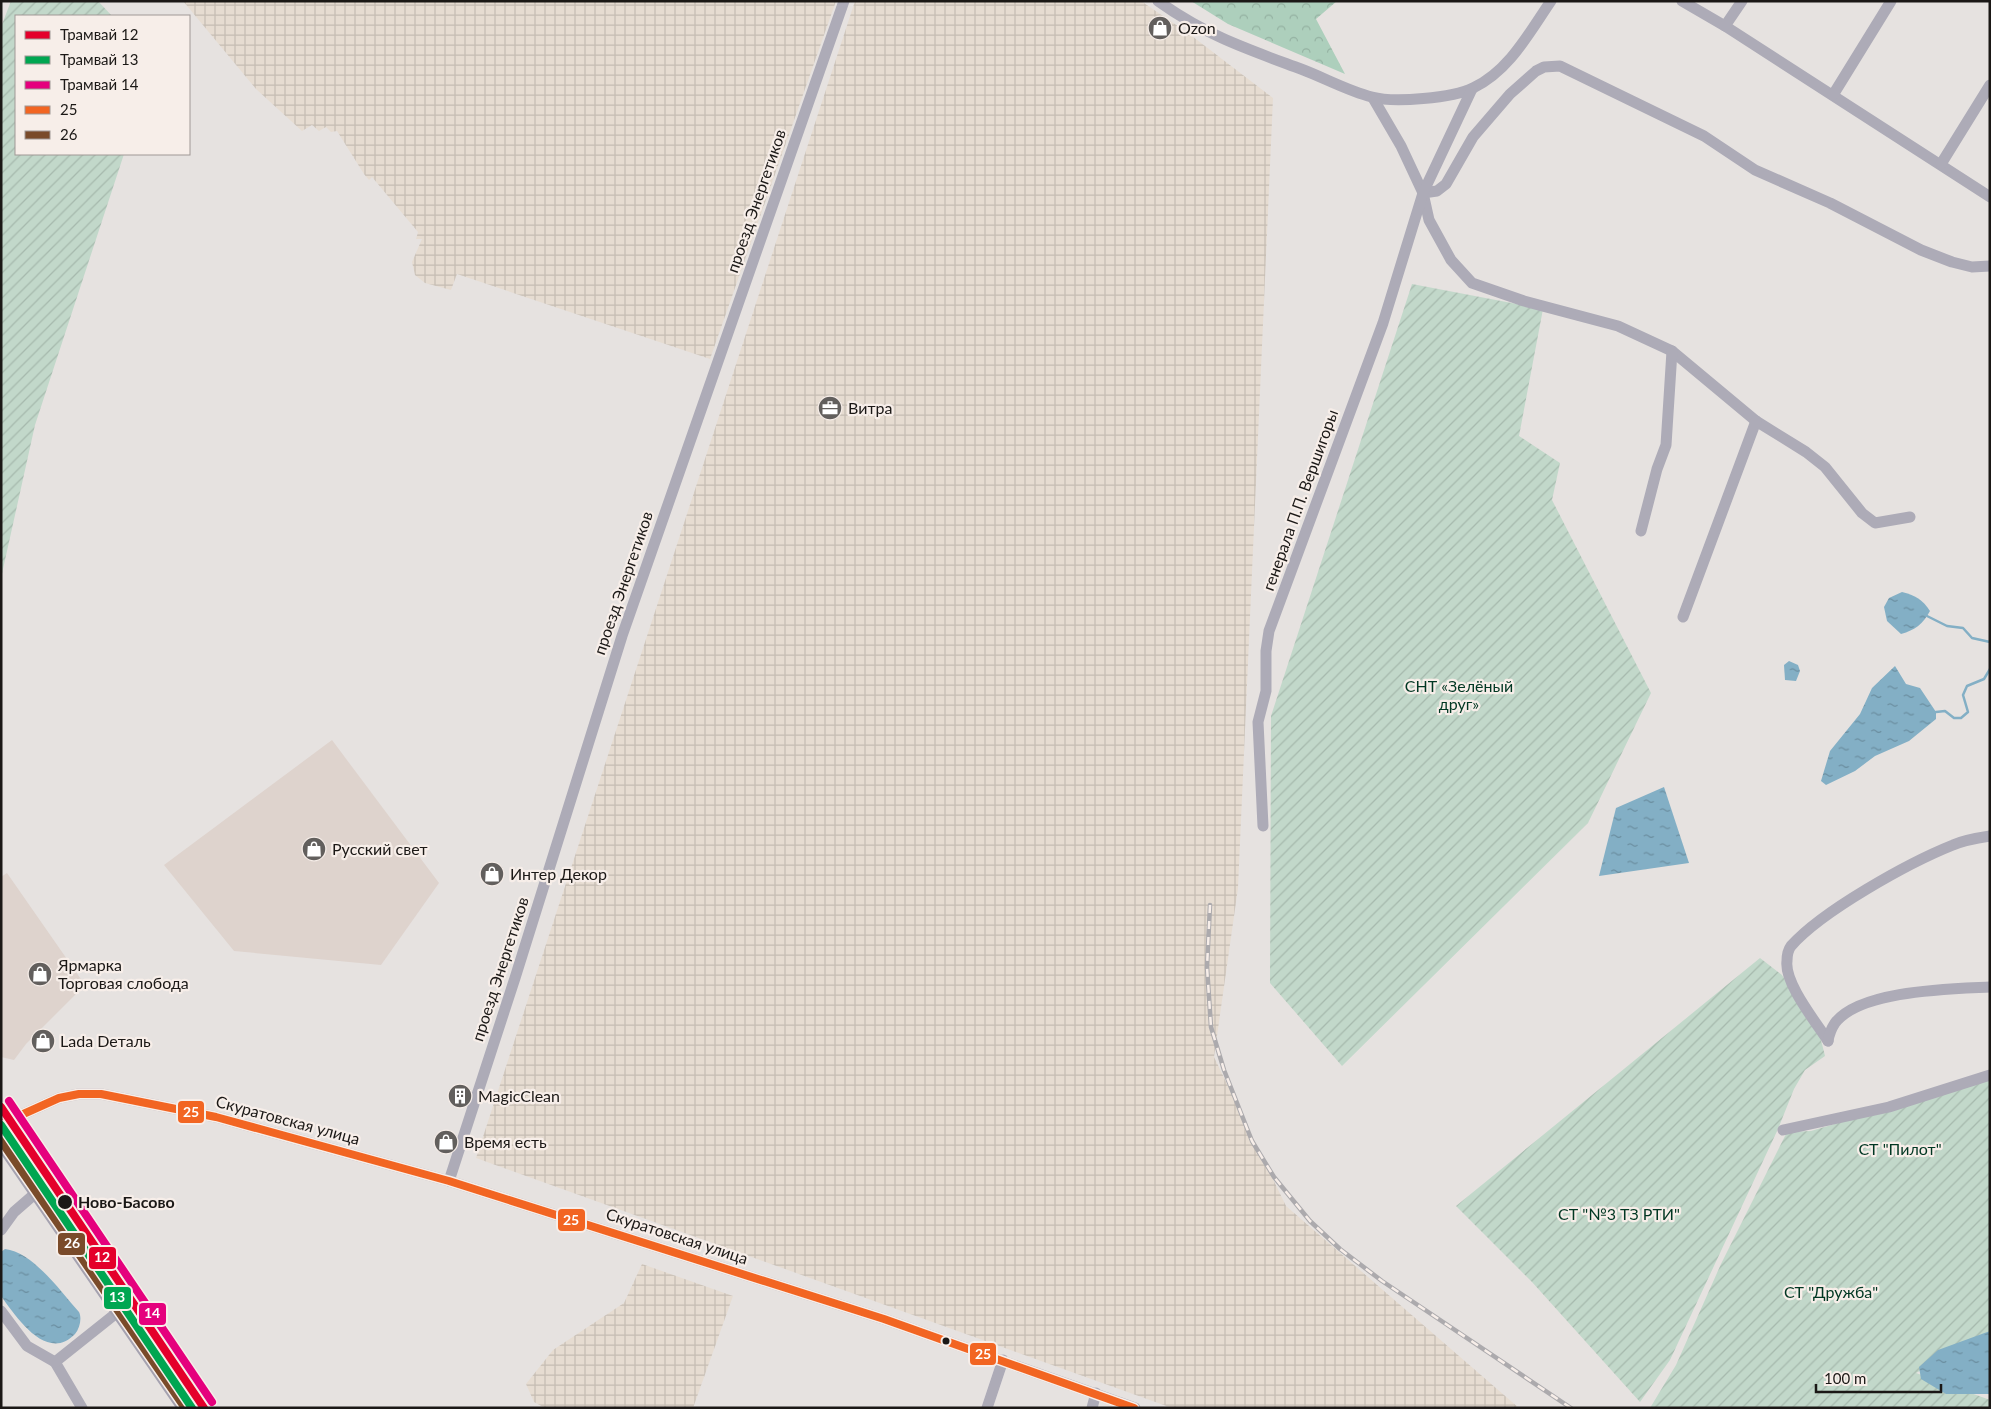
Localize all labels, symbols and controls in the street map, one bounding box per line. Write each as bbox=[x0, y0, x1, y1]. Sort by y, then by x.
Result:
legend bbox=[15, 15, 190, 155]
shop icon: Ozon bbox=[1147, 15, 1173, 41]
place label: Ozon bbox=[1178, 18, 1216, 37]
text: Трамвай 12 bbox=[60, 25, 138, 43]
text: Трамвай 13 bbox=[60, 50, 138, 68]
text: Трамвай 14 bbox=[60, 75, 139, 93]
text: 25 bbox=[60, 100, 77, 118]
text: 26 bbox=[60, 125, 78, 143]
street label: проезд Энергетиков bbox=[722, 127, 789, 275]
office icon: Витра bbox=[817, 395, 843, 421]
place label: Витра bbox=[848, 398, 892, 417]
street label: генерала П.П. Вершигоры bbox=[1258, 407, 1341, 593]
street label: проезд Энергетиков bbox=[589, 509, 656, 657]
park label: СНТ «Зелёный друг» bbox=[1405, 676, 1513, 713]
shop icon: Русский свет bbox=[301, 836, 327, 862]
place label: Русский свет bbox=[332, 839, 428, 858]
shop icon: Интер Декор bbox=[479, 861, 505, 887]
place label: Интер Декор bbox=[510, 864, 607, 883]
street label: проезд Энергетиков bbox=[467, 894, 532, 1043]
place label: Ярмарка Торговая слобода bbox=[57, 955, 189, 992]
shop icon: Ярмарка Торговая слобода bbox=[27, 961, 53, 987]
shop icon: Lada Dеталь bbox=[30, 1028, 56, 1054]
place label: Lada Dеталь bbox=[60, 1031, 151, 1050]
building icon: MagicClean bbox=[447, 1083, 473, 1109]
place label: MagicClean bbox=[478, 1086, 560, 1105]
street label: Скуратовская улица bbox=[214, 1091, 362, 1148]
line badge: 25 bbox=[177, 1100, 205, 1124]
text: 25 bbox=[183, 1103, 199, 1120]
shop icon: Время есть bbox=[433, 1129, 459, 1155]
place label: Время есть bbox=[464, 1132, 547, 1151]
park label: СТ "Пилот" bbox=[1858, 1139, 1942, 1158]
place label: Ново-Басово bbox=[78, 1192, 175, 1211]
marker: Ново-Басово bbox=[56, 1193, 74, 1211]
street label: Скуратовская улица bbox=[604, 1204, 751, 1267]
park label: СТ "№3 ТЗ РТИ" bbox=[1558, 1204, 1680, 1223]
line badge: 25 bbox=[557, 1208, 586, 1232]
text: 25 bbox=[563, 1211, 579, 1228]
line badge: 26 bbox=[57, 1232, 86, 1256]
text: 26 bbox=[64, 1234, 80, 1251]
line badge: 12 bbox=[88, 1246, 117, 1270]
text: 12 bbox=[94, 1248, 110, 1265]
park label: СТ "Дружба" bbox=[1784, 1282, 1878, 1301]
line badge: 13 bbox=[103, 1286, 132, 1310]
text: 13 bbox=[109, 1288, 125, 1305]
line badge: 14 bbox=[138, 1302, 167, 1326]
text: 14 bbox=[144, 1304, 160, 1321]
unlabelled marker bbox=[941, 1336, 951, 1346]
line badge: 25 bbox=[969, 1342, 997, 1366]
text: 25 bbox=[975, 1345, 991, 1362]
scale bar bbox=[1816, 1362, 1941, 1394]
text: 100 m bbox=[1824, 1369, 1866, 1387]

